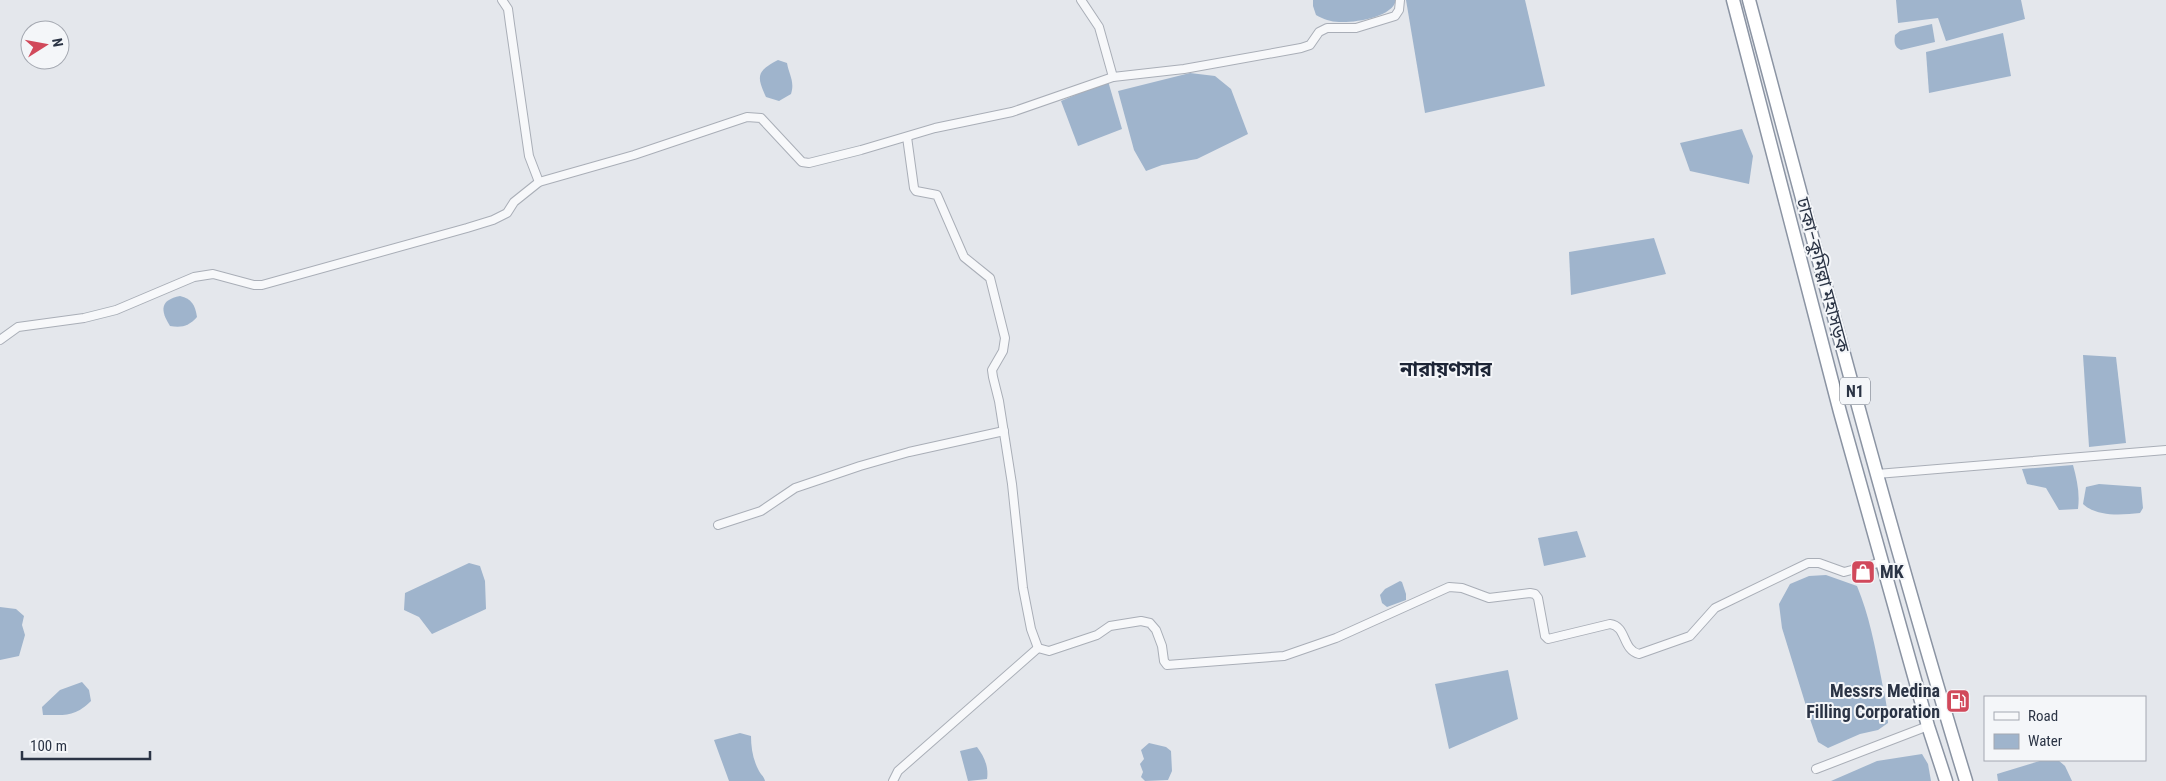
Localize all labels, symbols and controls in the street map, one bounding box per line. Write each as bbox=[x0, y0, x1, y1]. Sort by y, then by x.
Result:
north arrow bbox=[20, 20, 70, 70]
text: N bbox=[49, 37, 66, 48]
street label: ঢাকা–কুমিল্লা মহাসড়ক bbox=[1791, 194, 1854, 355]
district label: নারায়ণসার bbox=[1399, 357, 1493, 381]
road number: N1 bbox=[1840, 378, 1870, 404]
shop icon: MK bbox=[1850, 559, 1876, 585]
place label: MK bbox=[1880, 561, 1905, 582]
place label: Messrs Medina Filling Corporation bbox=[1806, 680, 1940, 722]
fuel station icon: Messrs Medina Filling Corporation bbox=[1945, 688, 1971, 714]
legend bbox=[1984, 696, 2146, 761]
text: Road bbox=[2028, 707, 2058, 725]
scale bar bbox=[22, 728, 150, 760]
text: Water bbox=[2028, 732, 2063, 750]
text: 100 m bbox=[30, 737, 67, 755]

